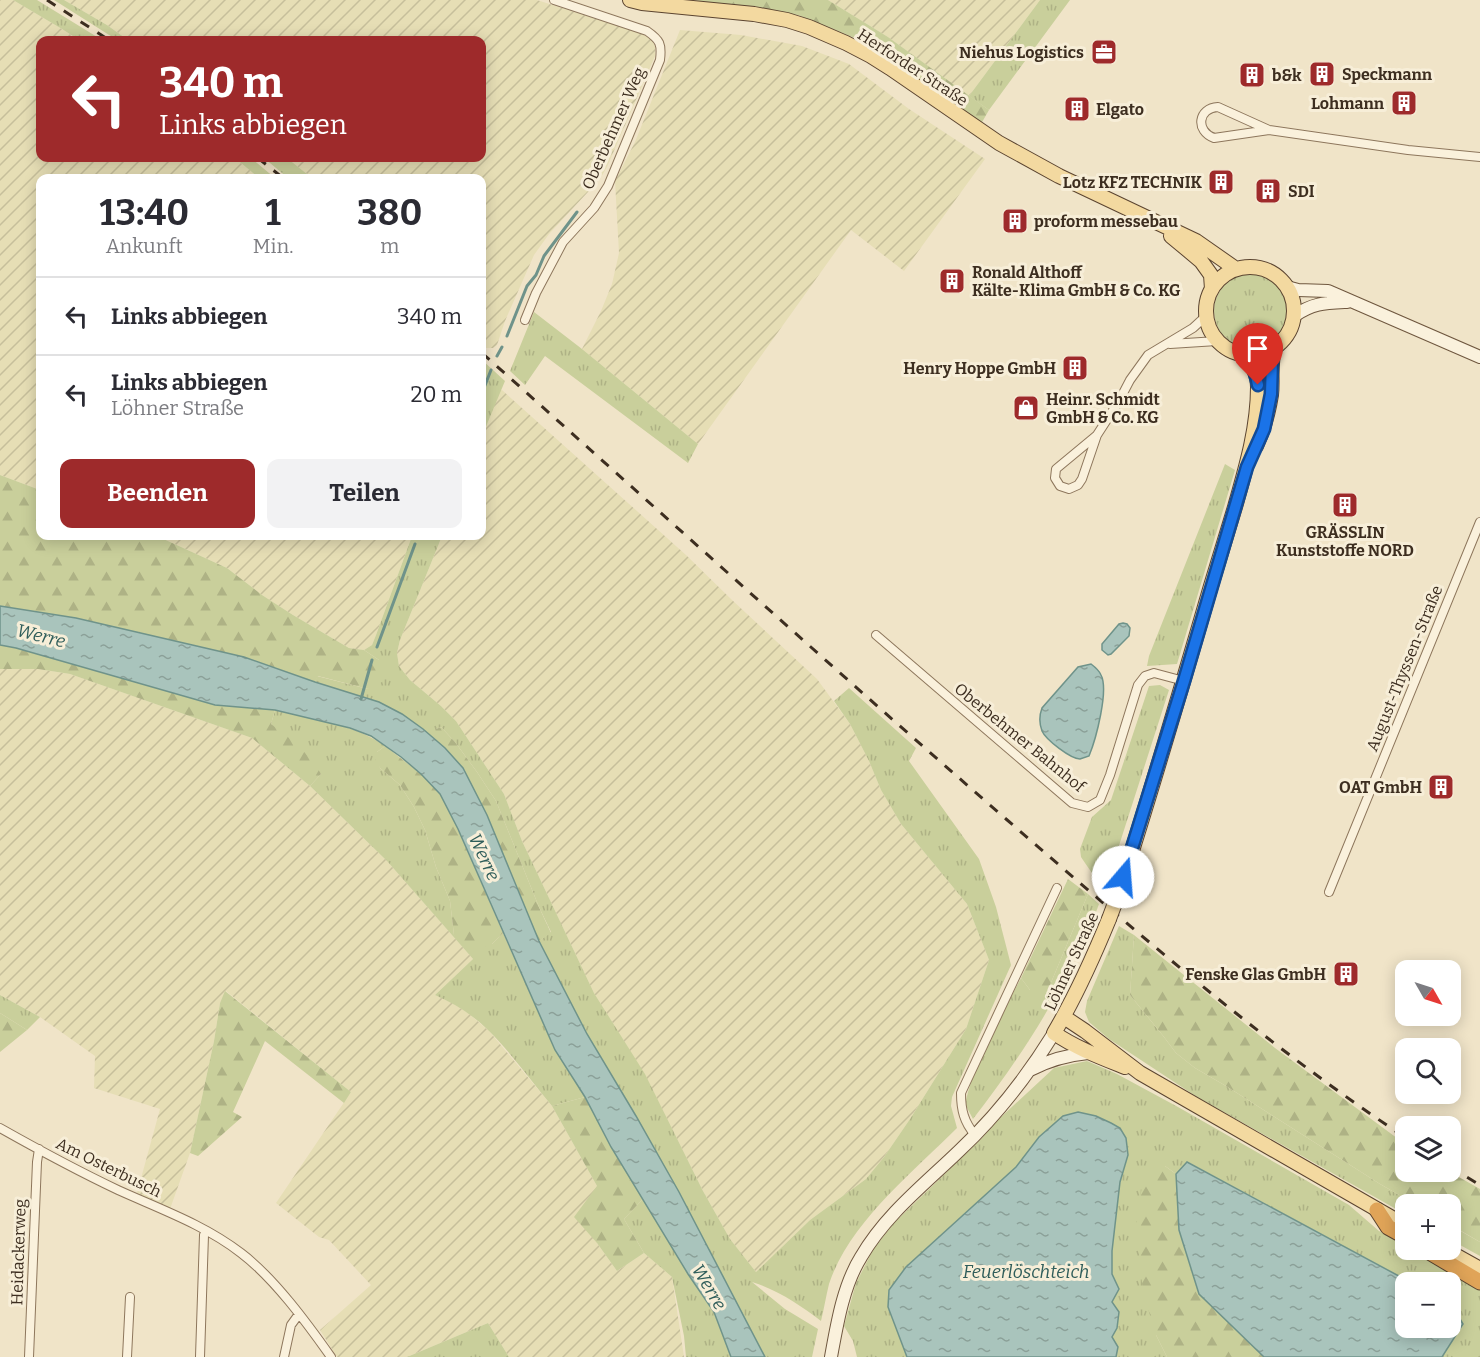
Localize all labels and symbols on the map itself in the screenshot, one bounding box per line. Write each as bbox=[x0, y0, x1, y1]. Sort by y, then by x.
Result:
street label: Herforder Straße bbox=[854, 25, 971, 110]
office icon: Niehus Logistics bbox=[1089, 37, 1119, 67]
place label: Niehus Logistics bbox=[959, 43, 1084, 62]
building icon: Speckmann bbox=[1307, 59, 1337, 89]
building icon: b&k bbox=[1237, 60, 1267, 90]
street label: Oberbehmer Weg bbox=[578, 64, 649, 192]
place label: Speckmann bbox=[1342, 65, 1433, 84]
place label: b&k bbox=[1272, 66, 1302, 85]
building icon: Lohmann bbox=[1389, 88, 1419, 118]
building icon: Elgato bbox=[1062, 94, 1092, 124]
place label: Lohmann bbox=[1311, 94, 1385, 113]
place label: Elgato bbox=[1096, 100, 1144, 119]
building icon: Lotz KFZ TECHNIK bbox=[1206, 167, 1236, 197]
place label: Lotz KFZ TECHNIK bbox=[1063, 173, 1203, 192]
building icon: SDI bbox=[1253, 176, 1283, 206]
place label: SDI bbox=[1288, 182, 1315, 201]
building icon: proform messebau bbox=[1000, 206, 1030, 236]
place label: proform messebau bbox=[1034, 212, 1178, 231]
place label: Ronald Althoff Kälte-Klima GmbH & Co. KG bbox=[972, 263, 1181, 300]
building icon: Ronald Althoff Kälte-Klima GmbH & Co. KG bbox=[937, 266, 967, 296]
pin bbox=[1232, 323, 1283, 385]
building icon: Henry Hoppe GmbH bbox=[1060, 353, 1090, 383]
place label: Henry Hoppe GmbH bbox=[903, 359, 1056, 378]
place label: Heinr. Schmidt GmbH & Co. KG bbox=[1046, 390, 1160, 427]
shop icon: Heinr. Schmidt GmbH & Co. KG bbox=[1011, 393, 1041, 423]
building icon: GRÄSSLIN Kunststoffe NORD bbox=[1330, 490, 1360, 520]
place label: GRÄSSLIN Kunststoffe NORD bbox=[1276, 523, 1414, 560]
street label: August-Thyssen-Straße bbox=[1362, 582, 1446, 754]
water label: Werre bbox=[14, 619, 68, 653]
street label: Oberbehmer Bahnhof bbox=[951, 679, 1090, 797]
building icon: OAT GmbH bbox=[1426, 772, 1456, 802]
place label: OAT GmbH bbox=[1339, 778, 1422, 797]
water label: Werre bbox=[464, 830, 504, 884]
position arrow bbox=[1091, 845, 1155, 909]
street label: Löhner Straße bbox=[1040, 909, 1103, 1013]
building icon: Fenske Glas GmbH bbox=[1331, 959, 1361, 989]
north arrow bbox=[1395, 960, 1461, 1026]
place label: Fenske Glas GmbH bbox=[1185, 965, 1326, 984]
street label: Am Osterbusch bbox=[53, 1134, 165, 1201]
street label: Heidackerweg bbox=[7, 1198, 30, 1306]
water label: Werre bbox=[687, 1260, 731, 1314]
water label: Feuerlöschteich bbox=[963, 1261, 1089, 1283]

